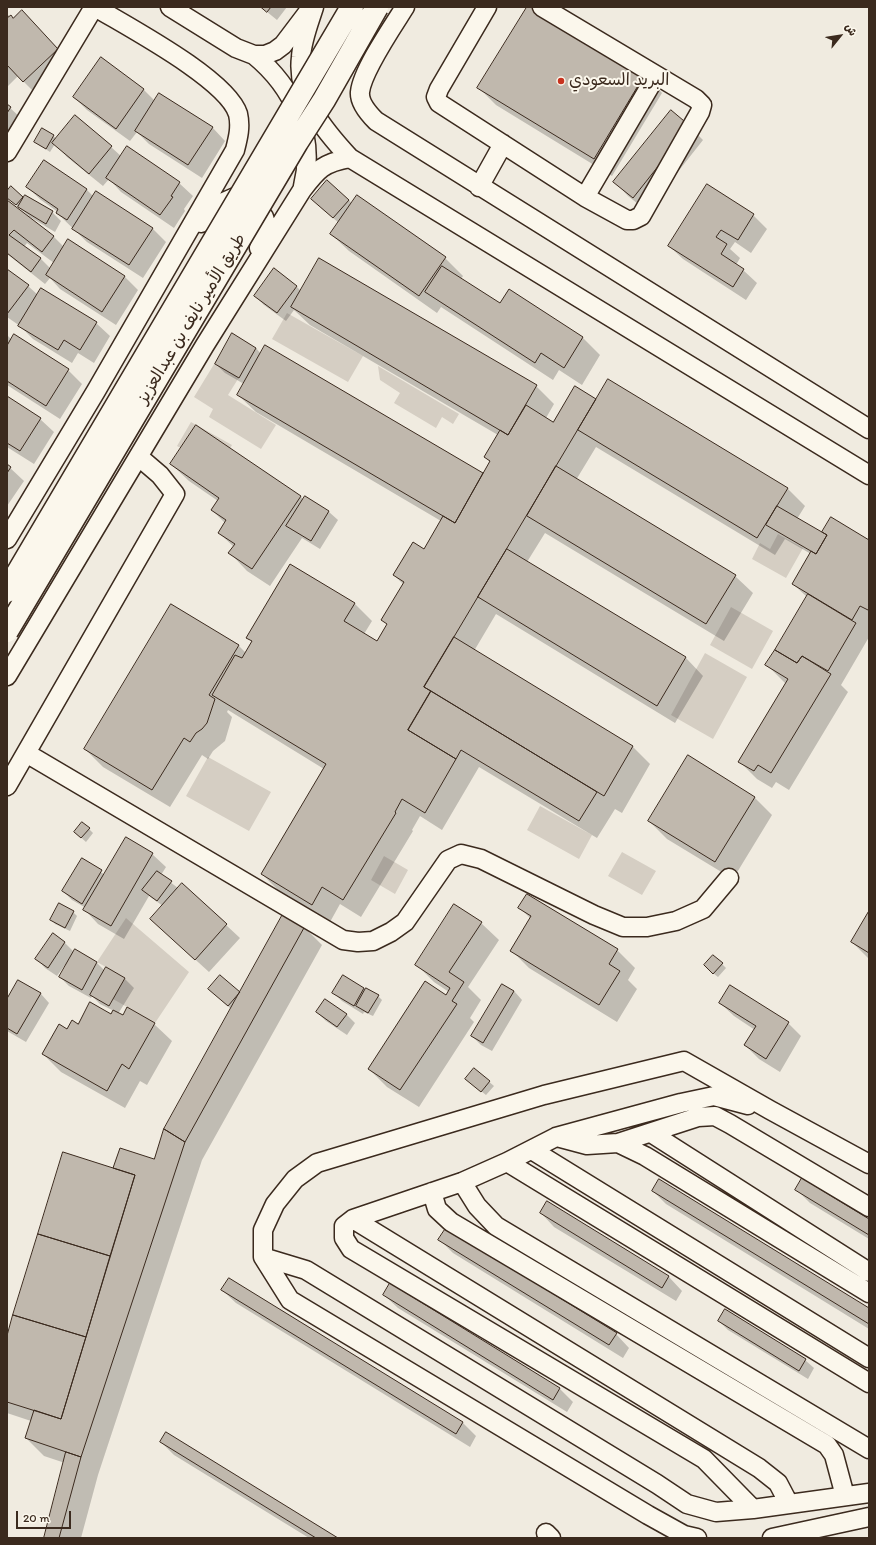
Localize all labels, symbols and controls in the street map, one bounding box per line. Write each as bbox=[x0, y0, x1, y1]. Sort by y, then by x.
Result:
north arrow bbox=[820, 16, 860, 56]
text: ش bbox=[842, 21, 859, 38]
place label: البريد السعودي bbox=[569, 71, 669, 91]
marker: البريد السعودي bbox=[556, 76, 566, 86]
street label: طريق الأمير نايف بن عبدالعزيز bbox=[133, 230, 251, 408]
scale bar bbox=[18, 1503, 73, 1529]
text: 20 m bbox=[23, 1511, 50, 1525]

